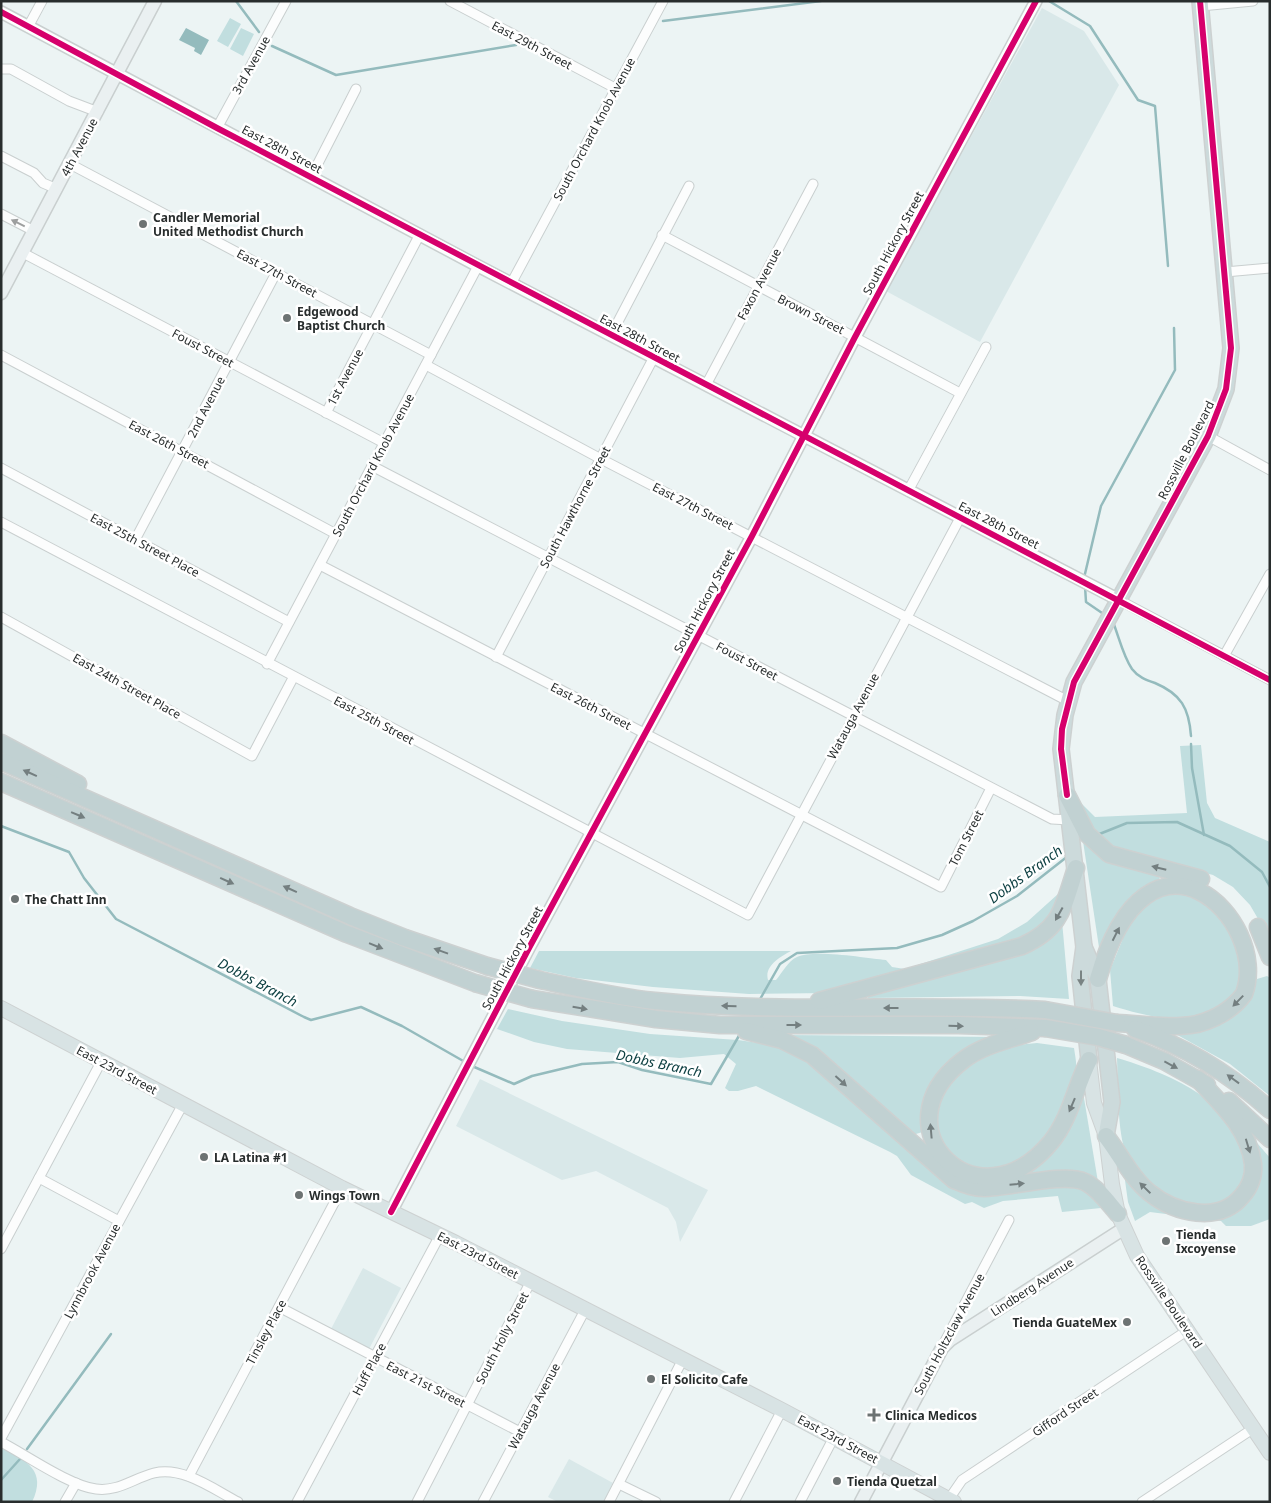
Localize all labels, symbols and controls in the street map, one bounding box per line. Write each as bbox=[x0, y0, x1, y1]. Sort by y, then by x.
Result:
street label: East 29th Street bbox=[489, 17, 576, 74]
street label: 3rd Avenue bbox=[228, 33, 274, 97]
street label: South Orchard Knob Avenue bbox=[549, 54, 639, 204]
street label: 4th Avenue bbox=[57, 115, 102, 179]
street label: East 28th Street bbox=[239, 121, 326, 178]
street label: South Hickory Street bbox=[858, 188, 928, 298]
place label: Candler Memorial United Methodist Church bbox=[153, 209, 303, 240]
one-way arrow bbox=[11, 218, 25, 226]
marker: Candler Memorial United Methodist Church bbox=[137, 218, 149, 230]
street label: East 27th Street bbox=[234, 245, 321, 302]
street label: Faxon Avenue bbox=[733, 245, 785, 323]
street label: Brown Street bbox=[775, 290, 848, 338]
place label: Edgewood Baptist Church bbox=[297, 303, 385, 334]
street label: East 28th Street bbox=[597, 310, 684, 367]
marker: Edgewood Baptist Church bbox=[281, 312, 293, 324]
street label: Foust Street bbox=[169, 325, 237, 372]
street label: 1st Avenue bbox=[323, 345, 367, 408]
street label: 2nd Avenue bbox=[183, 373, 229, 441]
street label: South Orchard Knob Avenue bbox=[328, 390, 418, 540]
street label: Rossville Boulevard bbox=[1154, 398, 1218, 502]
street label: East 26th Street bbox=[126, 416, 213, 473]
street label: South Hawthorne Street bbox=[536, 442, 615, 571]
street label: East 27th Street bbox=[650, 478, 737, 534]
street label: East 28th Street bbox=[956, 497, 1043, 553]
street label: East 25th Street Place bbox=[87, 509, 203, 581]
street label: South Hickory Street bbox=[669, 546, 739, 656]
street label: Foust Street bbox=[713, 638, 781, 685]
street label: East 24th Street Place bbox=[70, 649, 184, 723]
street label: Watauga Avenue bbox=[823, 670, 883, 762]
street label: East 26th Street bbox=[548, 678, 635, 734]
street label: East 25th Street bbox=[331, 692, 418, 749]
one-way arrow bbox=[23, 769, 37, 777]
street label: Tom Street bbox=[945, 806, 988, 869]
one-way arrow bbox=[71, 812, 85, 820]
water label: Dobbs Branch bbox=[984, 841, 1066, 907]
one-way arrow bbox=[1151, 864, 1166, 872]
one-way arrow bbox=[220, 877, 234, 885]
one-way arrow bbox=[283, 885, 298, 893]
place label: The Chatt Inn bbox=[25, 891, 107, 908]
marker: The Chatt Inn bbox=[9, 893, 21, 905]
street label: South Hickory Street bbox=[477, 903, 547, 1013]
one-way arrow bbox=[1055, 907, 1063, 921]
one-way arrow bbox=[1112, 926, 1120, 941]
one-way arrow bbox=[369, 942, 383, 950]
one-way arrow bbox=[433, 947, 448, 954]
water label: Dobbs Branch bbox=[215, 953, 301, 1011]
one-way arrow bbox=[1077, 970, 1085, 986]
one-way arrow bbox=[1232, 995, 1244, 1007]
one-way arrow bbox=[720, 1002, 736, 1010]
one-way arrow bbox=[573, 1004, 589, 1012]
one-way arrow bbox=[883, 1004, 899, 1012]
one-way arrow bbox=[786, 1021, 802, 1029]
one-way arrow bbox=[949, 1022, 965, 1030]
street label: East 23rd Street bbox=[74, 1042, 161, 1099]
water label: Dobbs Branch bbox=[614, 1045, 704, 1081]
one-way arrow bbox=[1164, 1061, 1178, 1069]
one-way arrow bbox=[1226, 1074, 1240, 1084]
one-way arrow bbox=[834, 1075, 846, 1087]
one-way arrow bbox=[1067, 1098, 1075, 1112]
one-way arrow bbox=[927, 1122, 935, 1138]
one-way arrow bbox=[1244, 1139, 1252, 1154]
place label: LA Latina #1 bbox=[214, 1149, 288, 1166]
marker: LA Latina #1 bbox=[198, 1151, 210, 1163]
one-way arrow bbox=[1009, 1180, 1025, 1188]
one-way arrow bbox=[1139, 1183, 1151, 1195]
place label: Wings Town bbox=[309, 1187, 380, 1204]
marker: Wings Town bbox=[293, 1189, 305, 1201]
street label: Lynnbrook Avenue bbox=[60, 1220, 124, 1322]
place label: Tienda Ixcoyense bbox=[1176, 1226, 1236, 1257]
street label: East 23rd Street bbox=[434, 1227, 522, 1283]
marker: Tienda Ixcoyense bbox=[1160, 1235, 1172, 1247]
street label: Rossville Boulevard bbox=[1132, 1252, 1206, 1352]
street label: Lindberg Avenue bbox=[987, 1254, 1077, 1320]
street label: South Holtzclaw Avenue bbox=[910, 1270, 988, 1398]
street label: South Holly Street bbox=[471, 1288, 533, 1387]
street label: Tinsley Place bbox=[242, 1296, 290, 1368]
place label: Tienda GuateMex bbox=[1012, 1314, 1117, 1331]
marker: Tienda GuateMex bbox=[1121, 1316, 1133, 1328]
street label: Huff Place bbox=[348, 1340, 390, 1398]
street label: East 21st Street bbox=[383, 1357, 469, 1412]
street label: Watauga Avenue bbox=[504, 1360, 564, 1452]
place label: El Solicito Cafe bbox=[661, 1371, 748, 1388]
marker: El Solicito Cafe bbox=[645, 1373, 657, 1385]
street label: Gifford Street bbox=[1029, 1383, 1102, 1440]
place label: Clinica Medicos bbox=[885, 1407, 977, 1424]
marker: Clinica Medicos bbox=[867, 1408, 881, 1422]
street label: East 23rd Street bbox=[795, 1411, 882, 1468]
place label: Tienda Quetzal bbox=[847, 1473, 937, 1490]
marker: Tienda Quetzal bbox=[831, 1475, 843, 1487]

